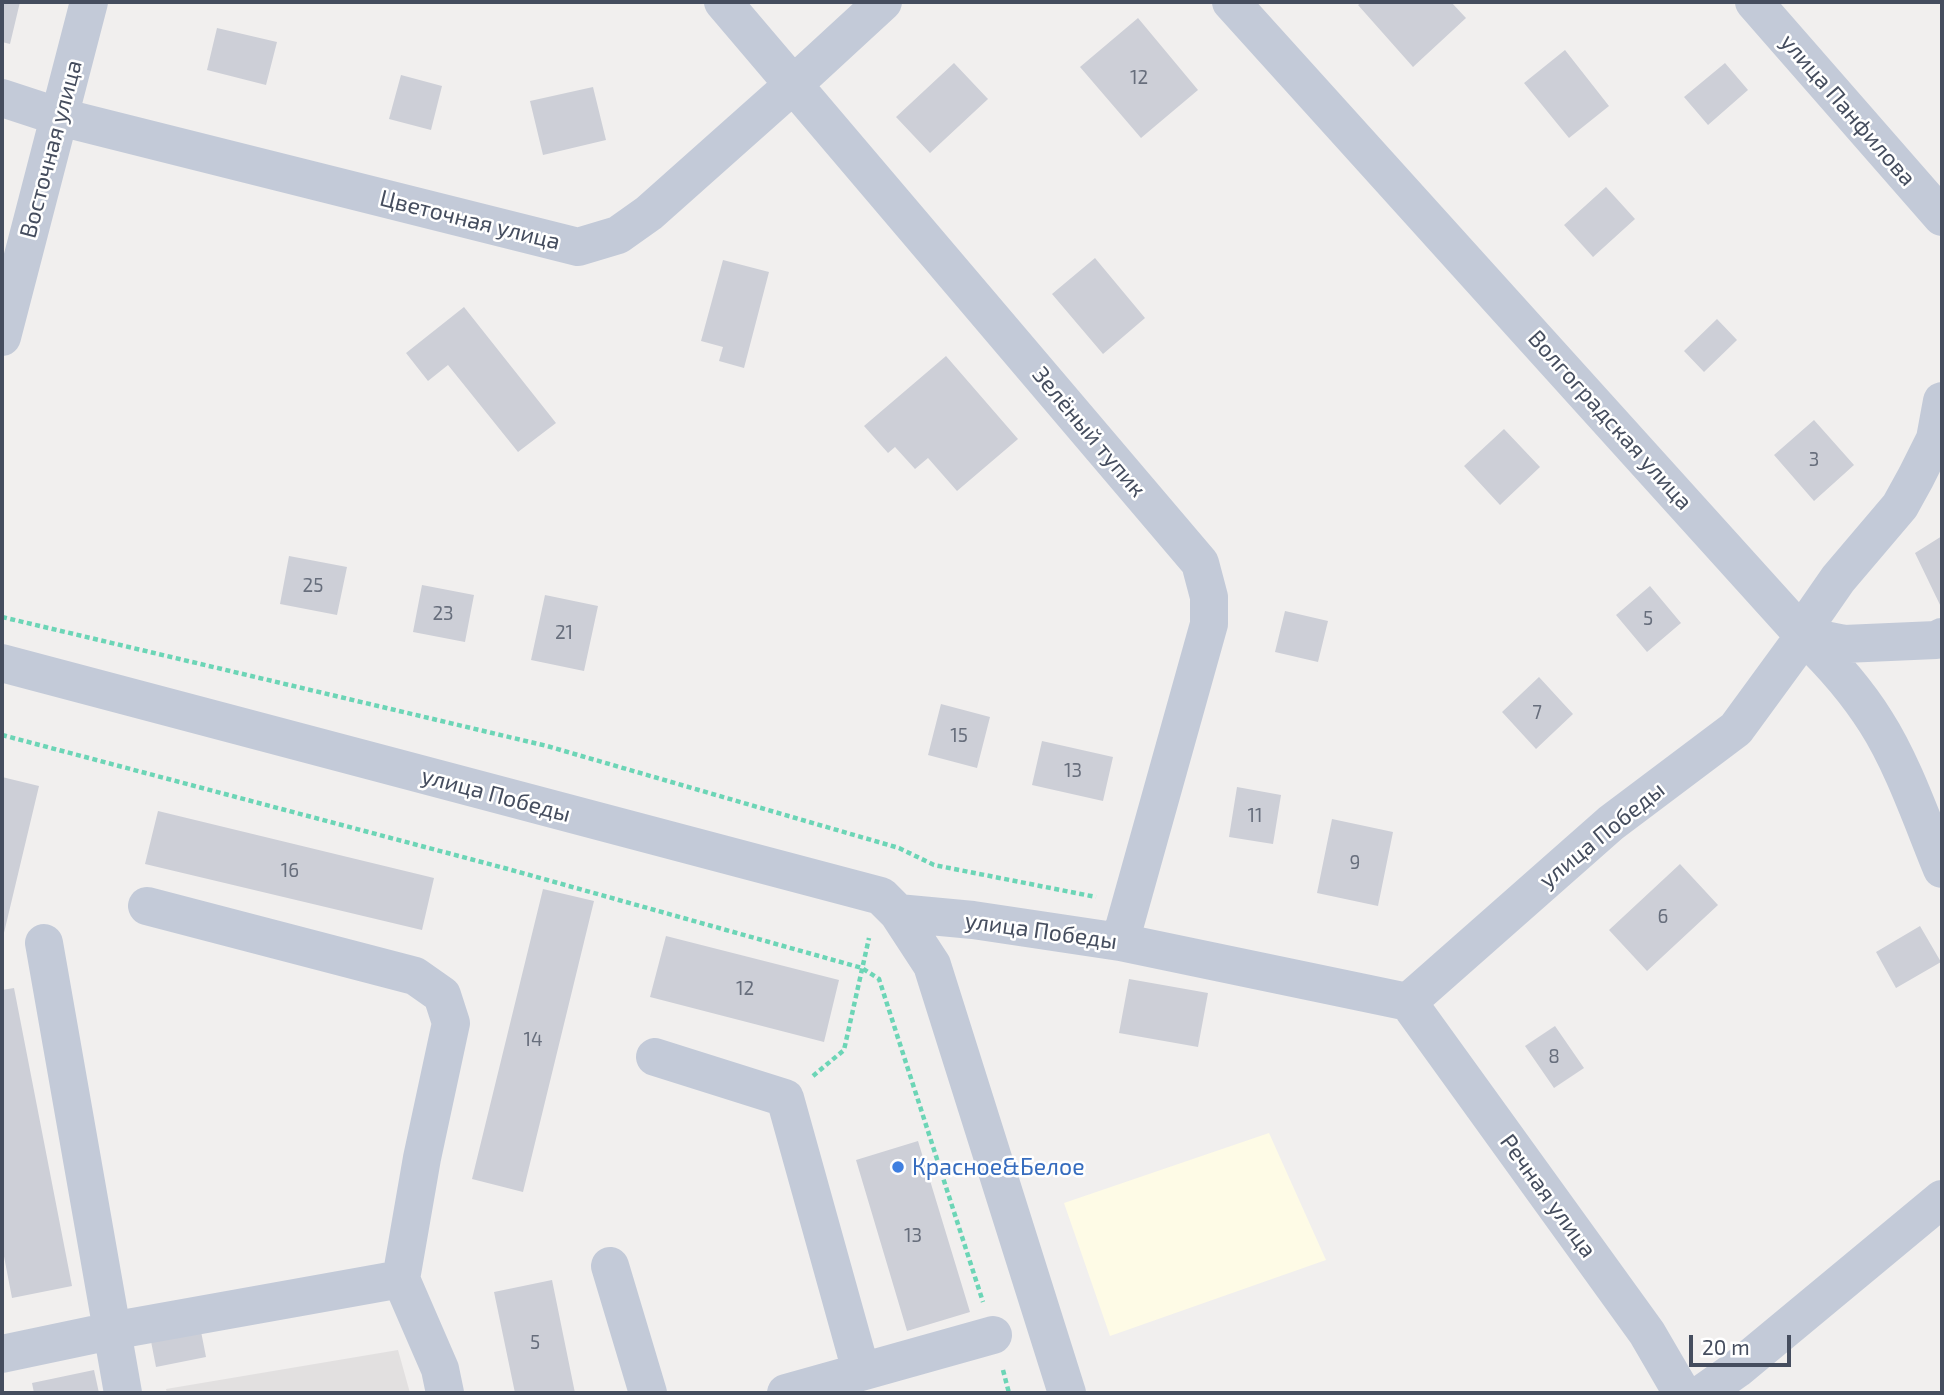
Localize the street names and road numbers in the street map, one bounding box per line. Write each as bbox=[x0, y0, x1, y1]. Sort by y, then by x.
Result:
street label: улица Панфилова bbox=[1774, 28, 1922, 192]
street label: Восточная улица bbox=[14, 57, 88, 241]
street label: Цветочная улица bbox=[377, 184, 563, 256]
street label: Волгоградская улица bbox=[1522, 325, 1698, 515]
street label: Зелёный тупик bbox=[1026, 361, 1152, 503]
street label: улица Победы bbox=[418, 762, 574, 828]
street label: улица Победы bbox=[1534, 776, 1670, 894]
street label: улица Победы bbox=[963, 907, 1119, 955]
street label: Речная улица bbox=[1494, 1129, 1602, 1263]

